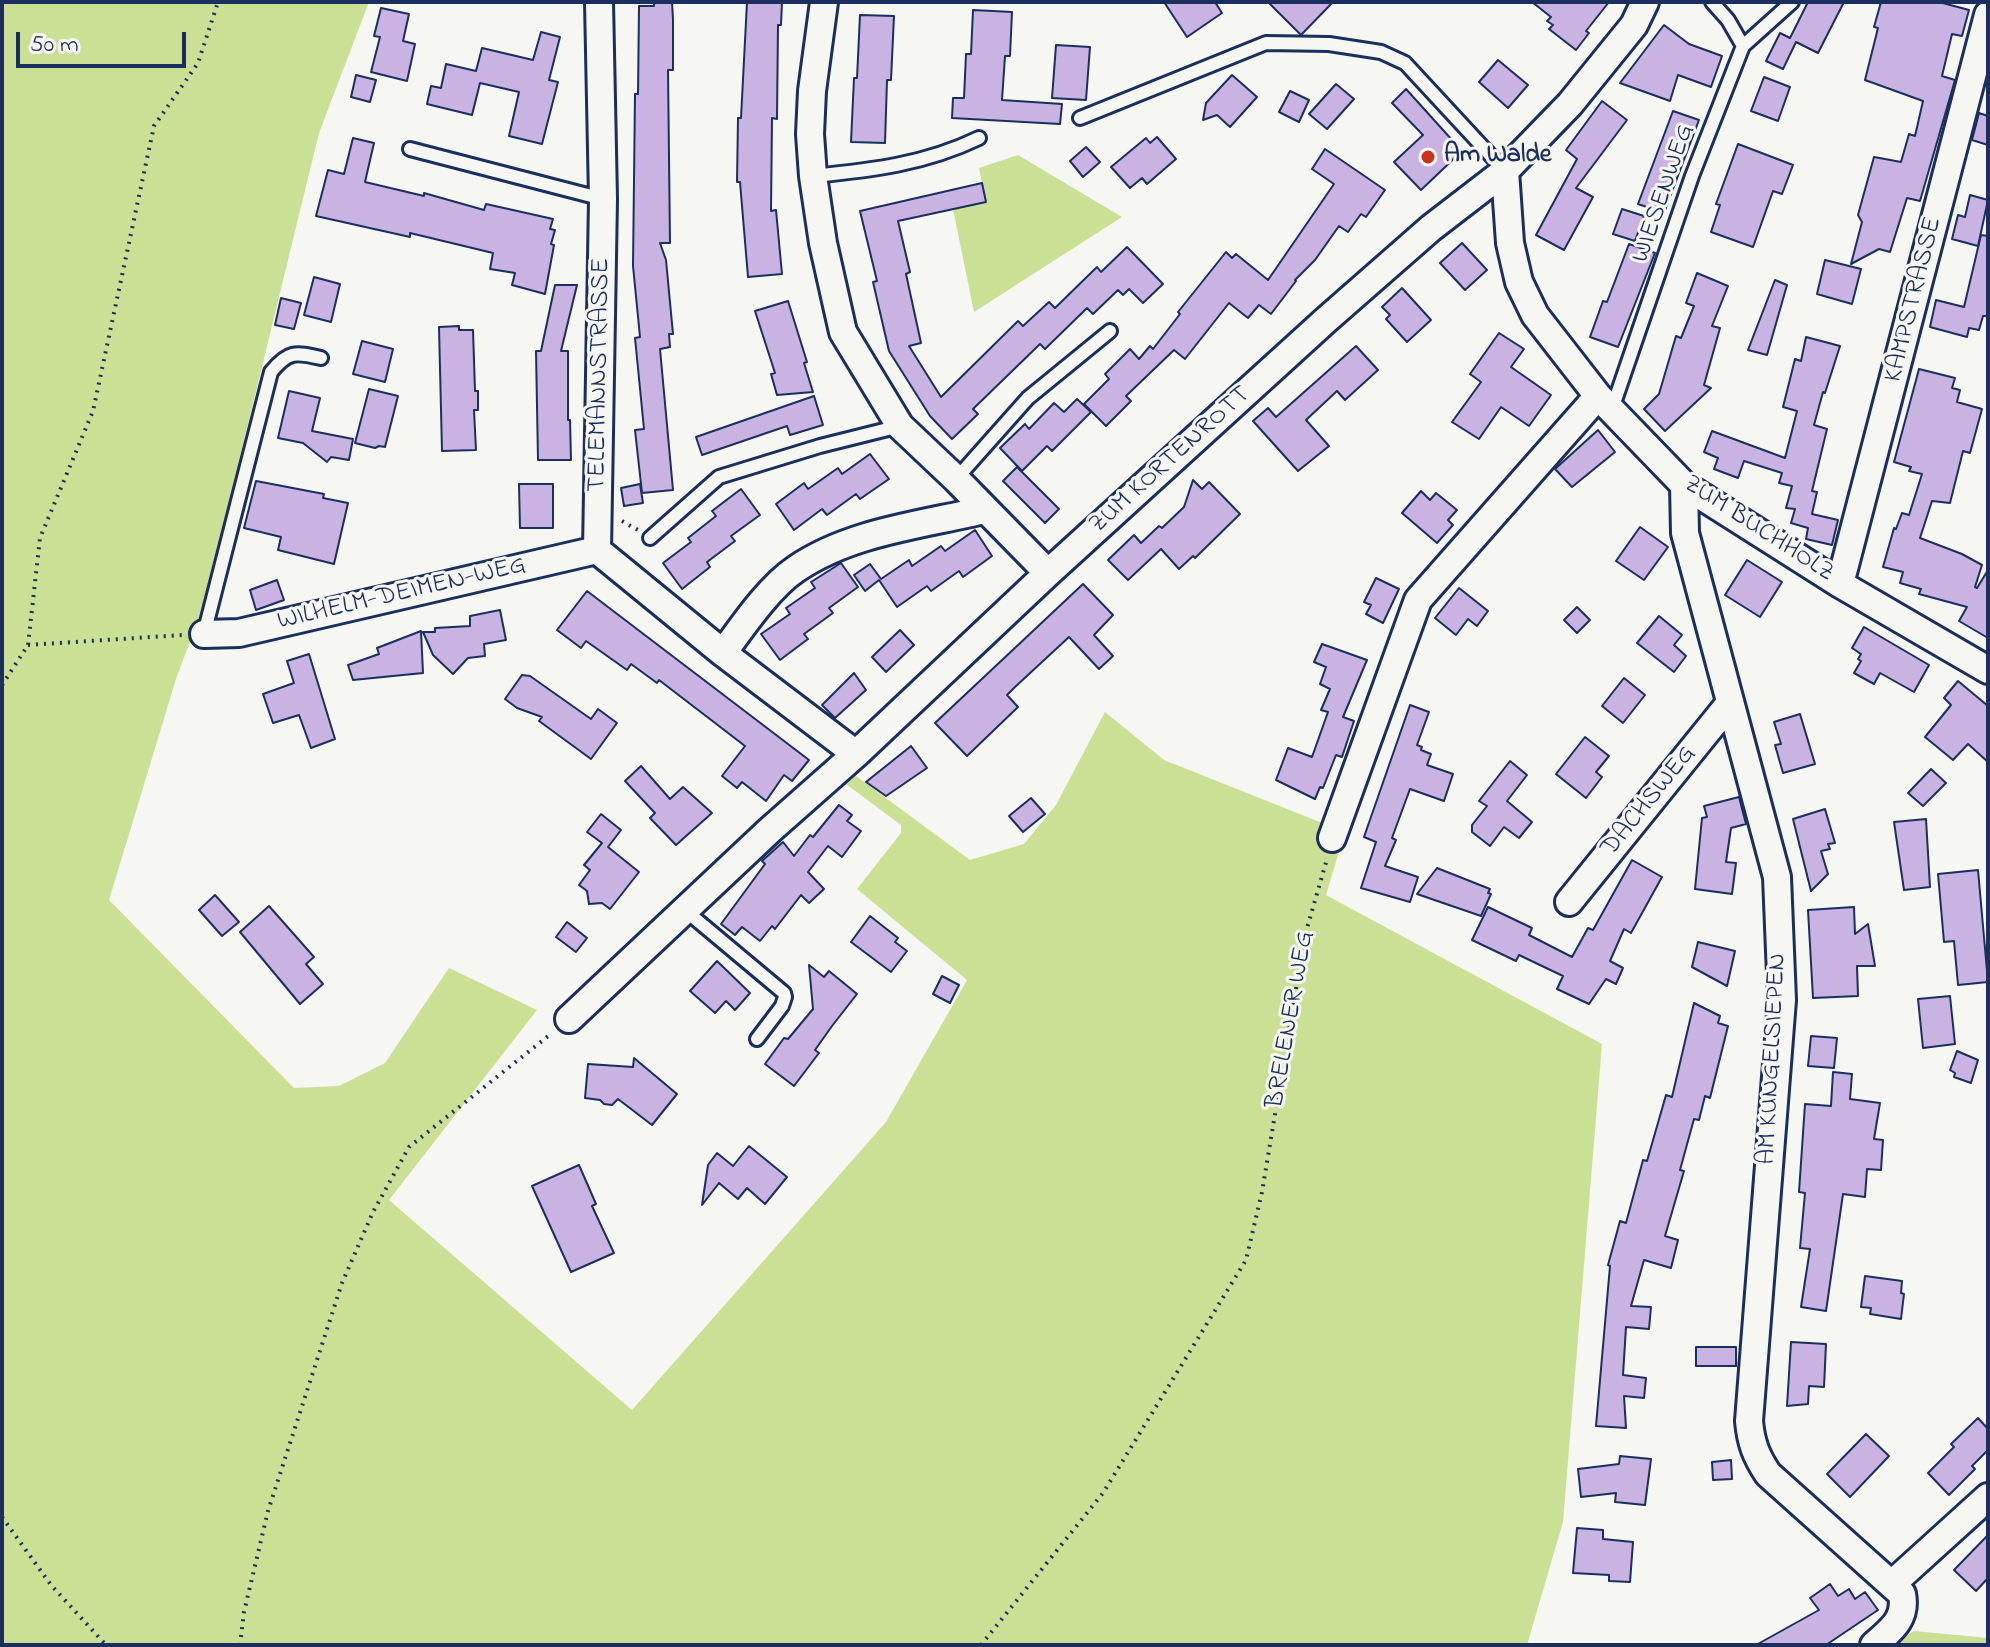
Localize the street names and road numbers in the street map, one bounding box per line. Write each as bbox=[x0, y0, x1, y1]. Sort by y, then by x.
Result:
street label: WIESENWEG bbox=[1627, 121, 1703, 267]
street label: KAMPSTRASSE bbox=[1879, 214, 1951, 386]
street label: TELEMANNSTRASSE bbox=[583, 258, 619, 492]
street label: ZUM KORTENROTT bbox=[1084, 381, 1258, 541]
street label: ZUM BUCHHOLZ bbox=[1677, 470, 1839, 590]
street label: WILHELM-DEIMEN-WEG bbox=[275, 551, 529, 639]
street label: DACHSWEG bbox=[1596, 740, 1704, 864]
street label: BRELENER WEG bbox=[1261, 929, 1323, 1111]
street label: AM KUNGELSIEPEN bbox=[1753, 952, 1795, 1166]

